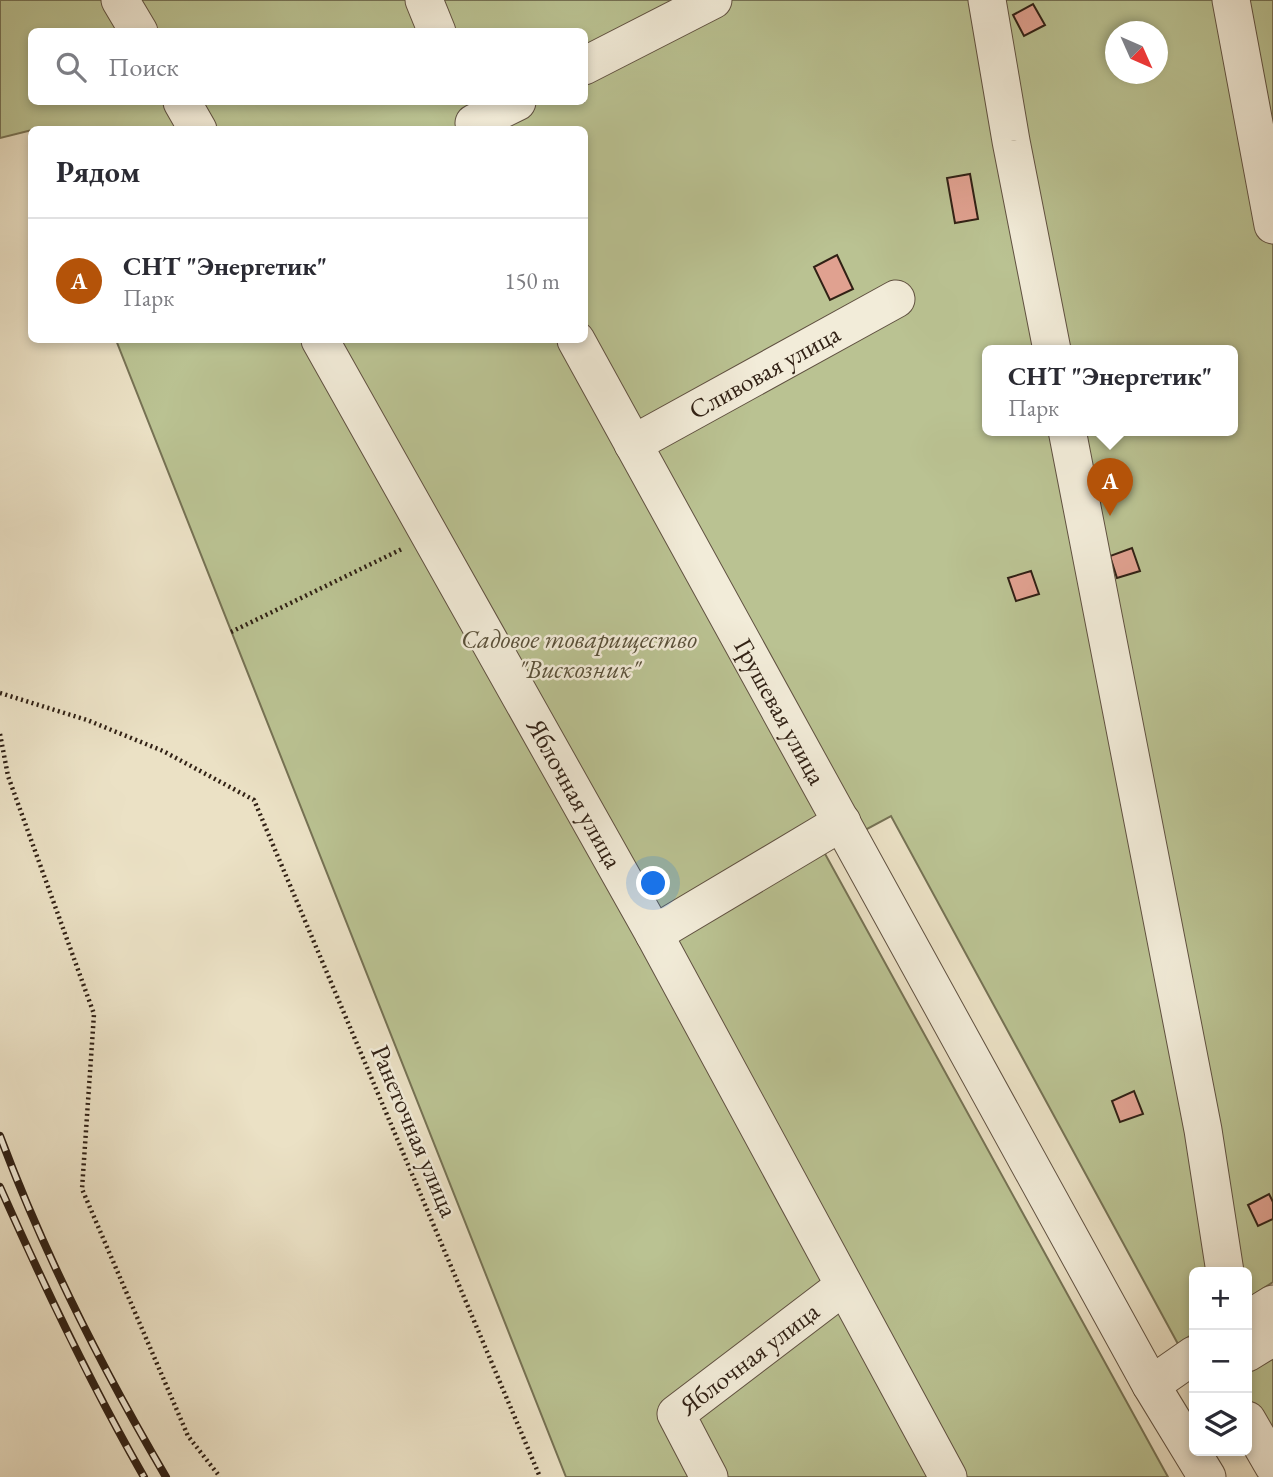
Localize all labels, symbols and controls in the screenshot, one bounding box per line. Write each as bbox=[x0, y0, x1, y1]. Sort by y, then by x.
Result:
north arrow bbox=[1105, 21, 1168, 84]
search box bbox=[28, 28, 588, 105]
icon: search bbox=[52, 48, 90, 86]
text: Поиск bbox=[108, 50, 179, 84]
text: Рядом bbox=[56, 152, 140, 191]
text: СНТ "Энергетик" bbox=[123, 249, 327, 283]
text: A bbox=[71, 266, 87, 296]
text: 150 m bbox=[504, 266, 560, 296]
text: Парк bbox=[123, 283, 174, 313]
street label: Сливовая улица bbox=[683, 316, 847, 427]
popup bbox=[982, 345, 1238, 436]
text: СНТ "Энергетик" bbox=[1008, 359, 1212, 393]
text: Парк bbox=[1008, 393, 1059, 423]
pin: A bbox=[1087, 458, 1133, 516]
park label: Садовое товарищество "Вискозник" bbox=[461, 622, 697, 686]
street label: Грушевая улица bbox=[726, 632, 835, 791]
street label: Яблочная улица bbox=[519, 711, 631, 875]
your location bbox=[636, 866, 670, 900]
street label: Ранеточная улица bbox=[363, 1040, 467, 1223]
map controls bbox=[1189, 1267, 1252, 1456]
button: + bbox=[1189, 1267, 1252, 1330]
street label: Яблочная улица bbox=[671, 1294, 826, 1423]
button: − bbox=[1189, 1330, 1252, 1393]
button: layers bbox=[1189, 1393, 1252, 1456]

